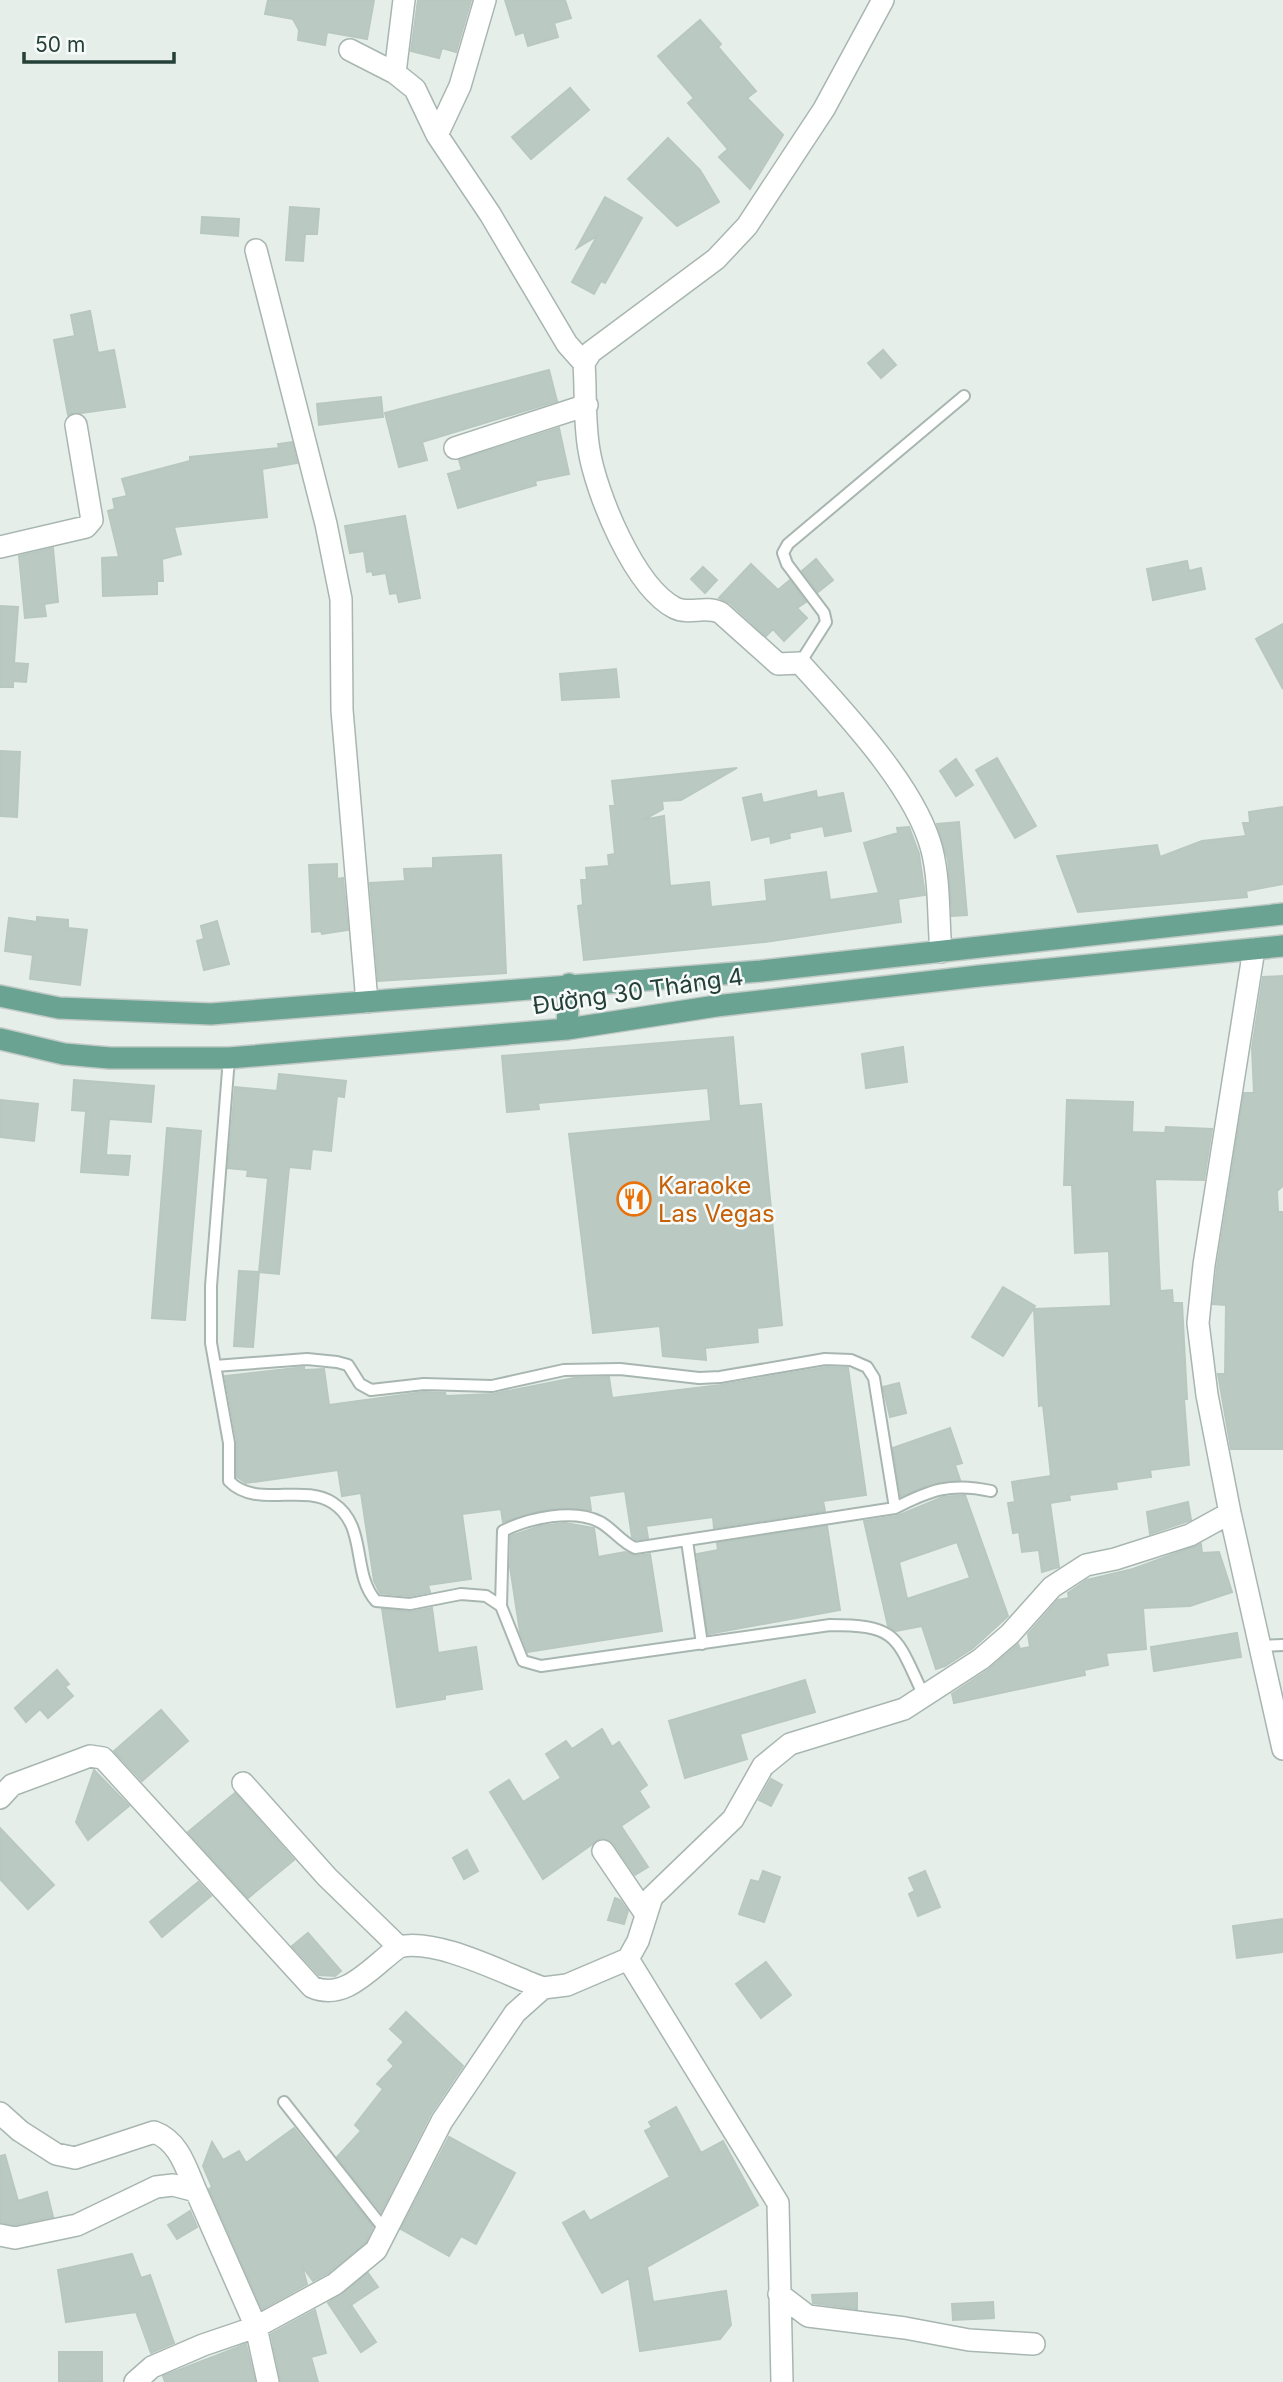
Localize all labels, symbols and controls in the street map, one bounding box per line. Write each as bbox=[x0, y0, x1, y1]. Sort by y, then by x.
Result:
scale bar bbox=[24, 21, 175, 65]
text: 50 m bbox=[35, 32, 85, 57]
street label: Đường 30 Tháng 4 bbox=[531, 962, 745, 1020]
place label: Karaoke Las Vegas bbox=[658, 1171, 775, 1228]
restaurant icon: Karaoke Las Vegas bbox=[615, 1180, 653, 1218]

